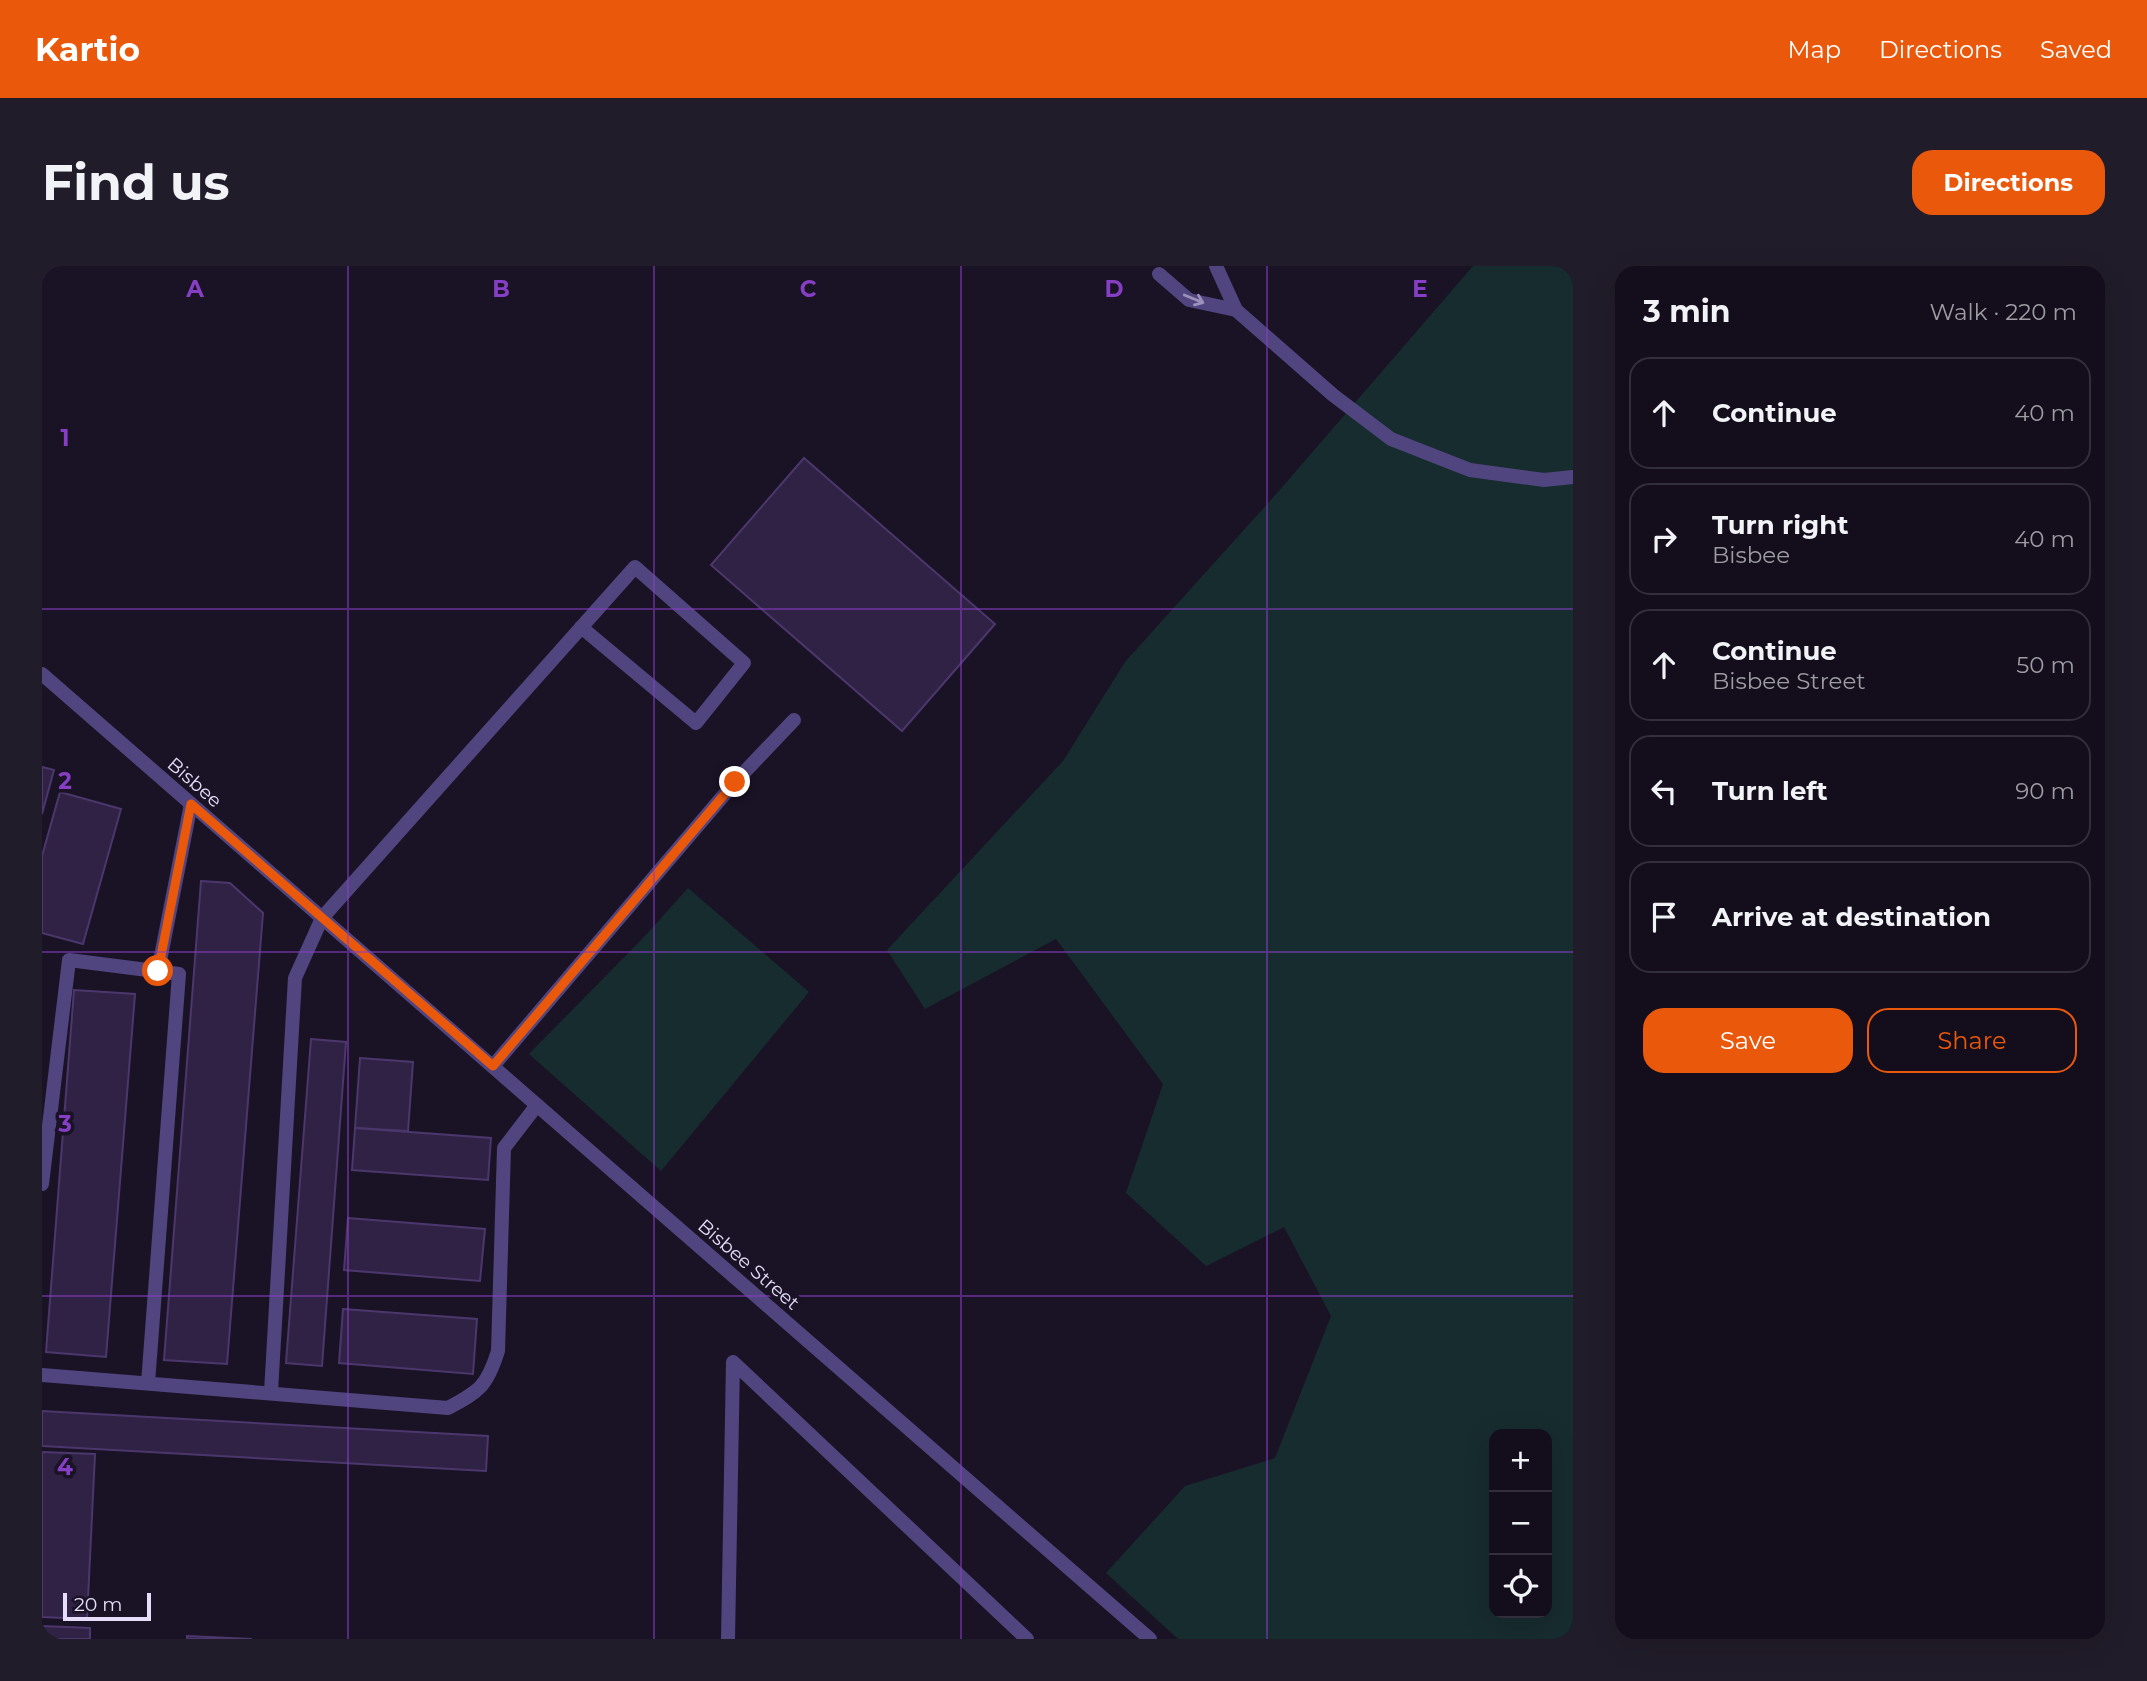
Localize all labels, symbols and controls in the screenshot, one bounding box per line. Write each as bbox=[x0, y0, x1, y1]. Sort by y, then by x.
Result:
text: Kartio bbox=[35, 29, 140, 69]
text: Map bbox=[1788, 35, 1841, 64]
text: Directions bbox=[1879, 35, 2002, 64]
text: Saved bbox=[2040, 35, 2112, 64]
button: Directions bbox=[1912, 150, 2105, 215]
text: Find us bbox=[42, 153, 230, 212]
text: A bbox=[185, 275, 204, 303]
text: B bbox=[492, 275, 510, 303]
text: C bbox=[800, 275, 817, 303]
text: D bbox=[1105, 275, 1124, 303]
text: E bbox=[1412, 275, 1428, 303]
one-way arrow bbox=[1183, 293, 1204, 306]
text: 3 min bbox=[1643, 293, 1730, 330]
text: Walk · 220 m bbox=[1930, 298, 2077, 326]
icon: ahead bbox=[1645, 394, 1683, 432]
text: Continue bbox=[1712, 397, 1837, 429]
text: 40 m bbox=[2014, 399, 2075, 427]
text: 1 bbox=[60, 424, 70, 452]
text: Turn right bbox=[1712, 509, 1848, 541]
icon: right bbox=[1645, 520, 1683, 558]
text: 40 m bbox=[2014, 525, 2075, 553]
text: Bisbee bbox=[1712, 541, 1790, 569]
text: Continue bbox=[1712, 635, 1837, 667]
icon: ahead bbox=[1645, 646, 1683, 684]
text: 50 m bbox=[2016, 651, 2075, 679]
text: Bisbee Street bbox=[1712, 667, 1866, 695]
street label: Bisbee bbox=[163, 753, 227, 812]
route end bbox=[719, 766, 750, 797]
text: 2 bbox=[58, 767, 72, 795]
icon: left bbox=[1645, 772, 1683, 810]
text: Turn left bbox=[1712, 775, 1828, 807]
text: 90 m bbox=[2015, 777, 2075, 805]
icon: arrive bbox=[1645, 898, 1683, 936]
text: Arrive at destination bbox=[1712, 901, 1991, 933]
route start bbox=[142, 955, 173, 986]
button: Save bbox=[1643, 1008, 1853, 1073]
button: Share bbox=[1867, 1008, 2077, 1073]
text: 3 bbox=[57, 1110, 72, 1138]
street label: Bisbee Street bbox=[693, 1214, 804, 1315]
map controls bbox=[1489, 1429, 1552, 1618]
button: + bbox=[1489, 1429, 1552, 1492]
text: 4 bbox=[57, 1453, 73, 1481]
button: − bbox=[1489, 1492, 1552, 1555]
button: locate bbox=[1489, 1555, 1552, 1618]
scale bar bbox=[63, 1590, 150, 1622]
text: 20 m bbox=[74, 1593, 122, 1616]

